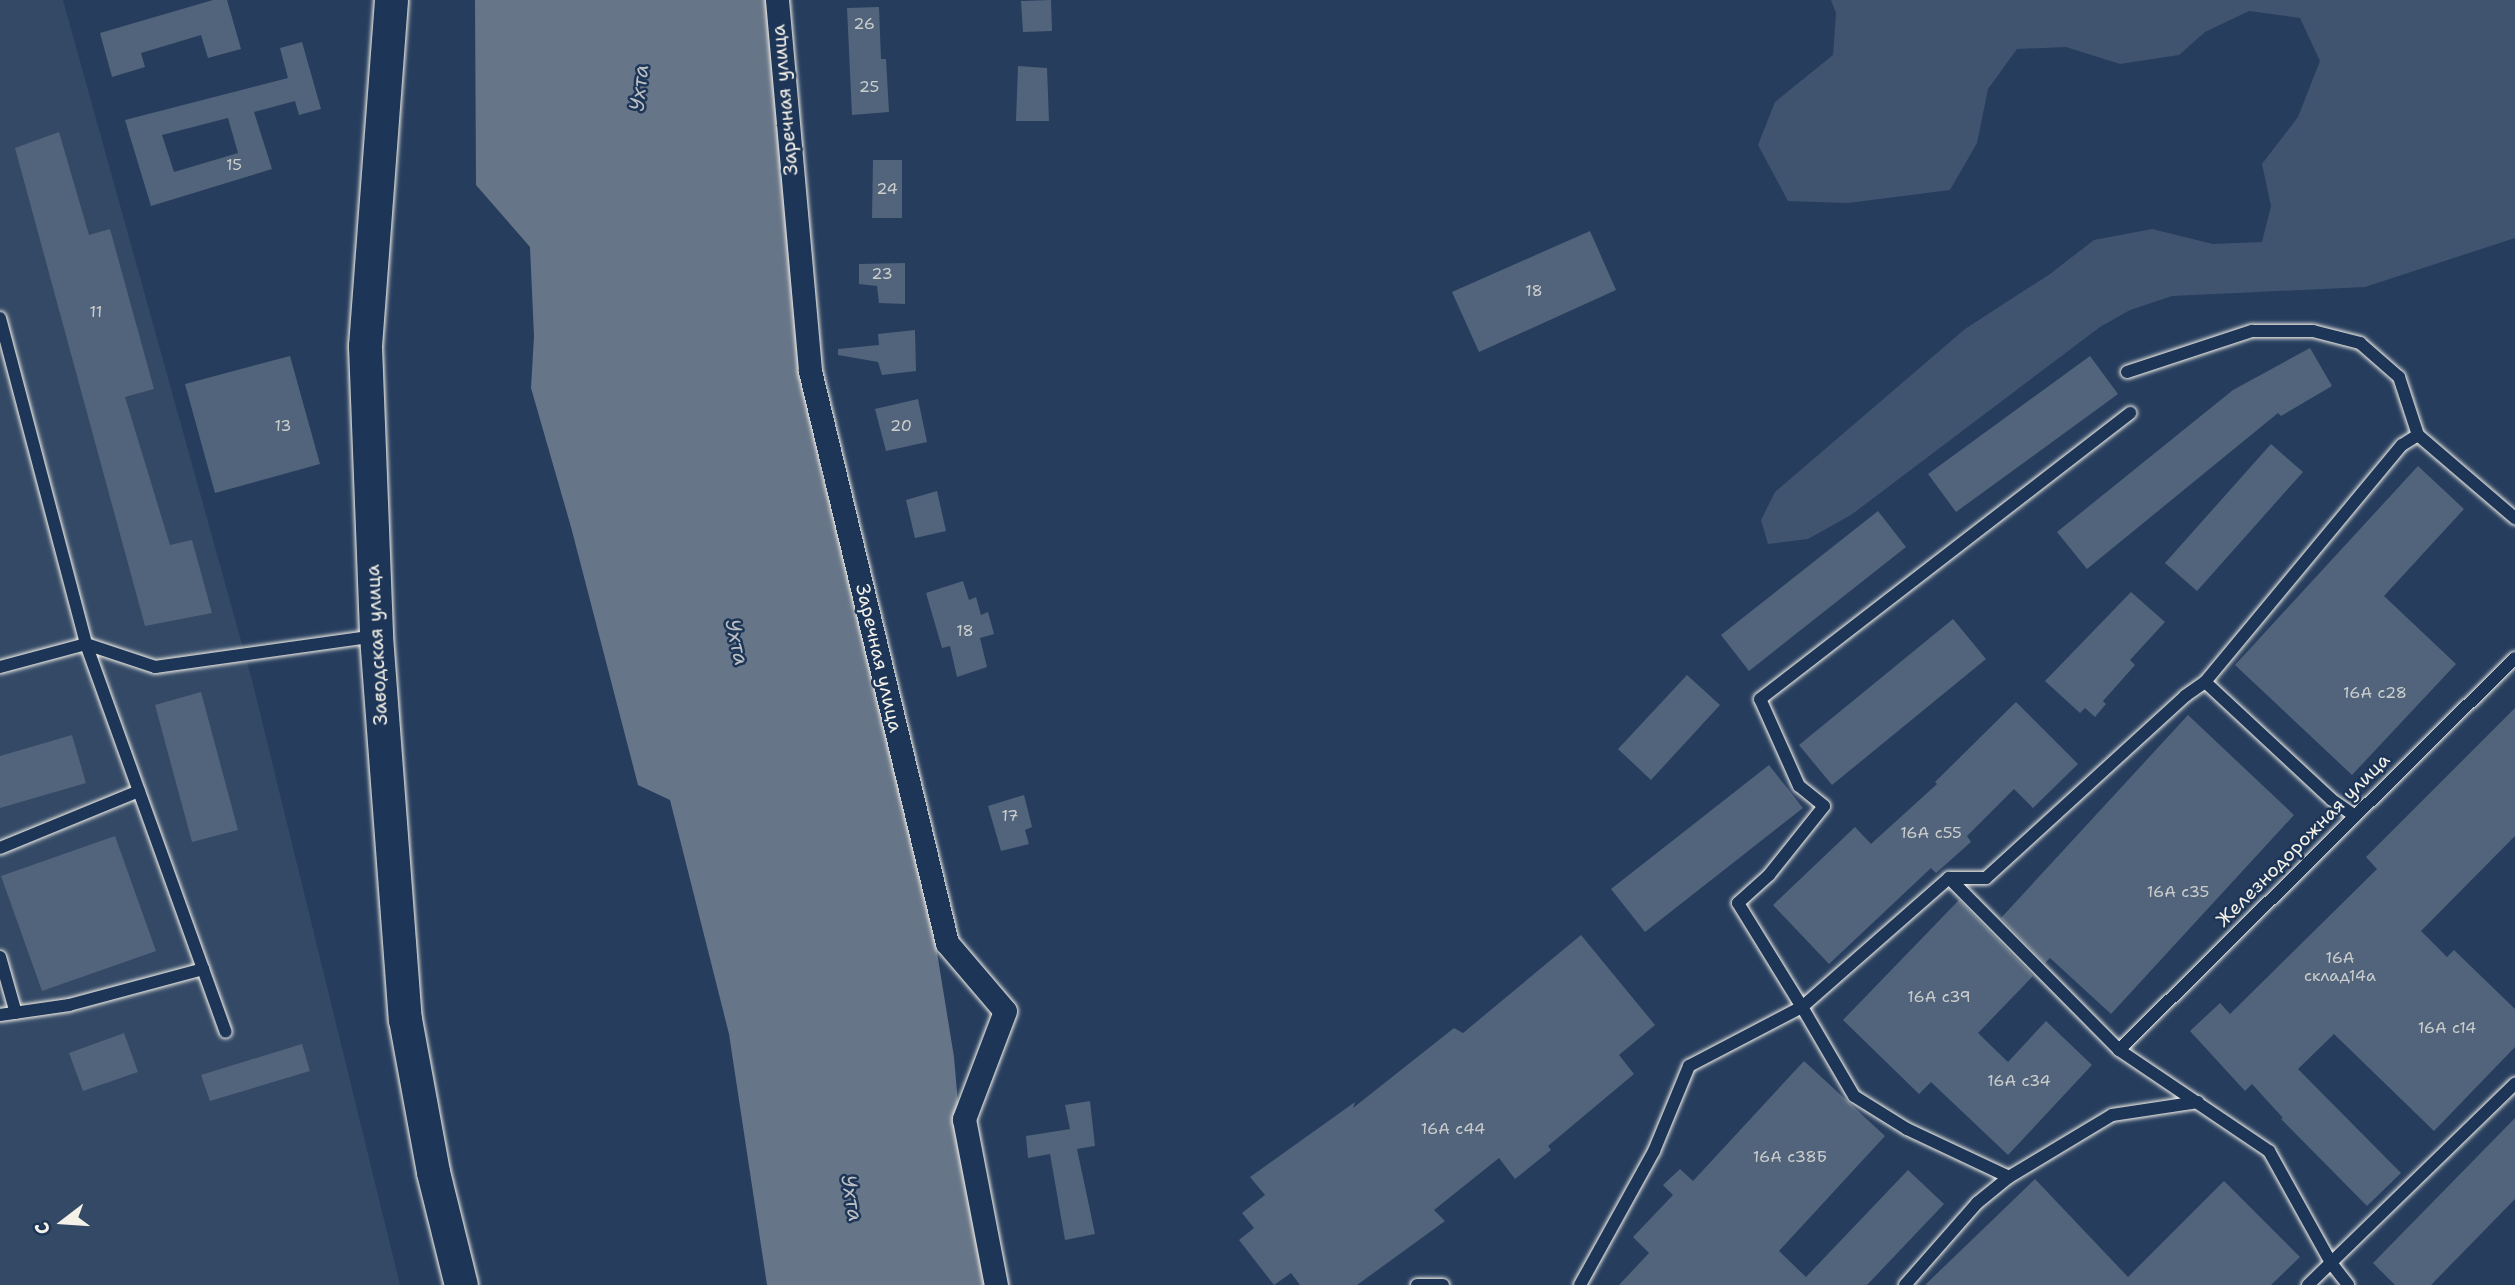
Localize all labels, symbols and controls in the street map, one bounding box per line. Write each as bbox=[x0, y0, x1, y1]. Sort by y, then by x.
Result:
house number: 26 bbox=[853, 14, 875, 34]
street label: Заречная улица bbox=[767, 24, 803, 176]
water label: Ухта bbox=[624, 63, 654, 113]
house number: 25 bbox=[859, 77, 879, 97]
house number: 15 bbox=[226, 155, 242, 175]
house number: 24 bbox=[876, 179, 898, 199]
house number: 23 bbox=[871, 264, 893, 284]
house number: 18 bbox=[1525, 281, 1543, 301]
house number: 11 bbox=[90, 302, 102, 322]
house number: 13 bbox=[274, 416, 292, 436]
house number: 20 bbox=[890, 416, 912, 436]
street label: Заводская улица bbox=[361, 564, 393, 726]
street label: Заречная улица bbox=[851, 582, 907, 734]
water label: Ухта bbox=[719, 616, 755, 668]
house number: 18 bbox=[956, 621, 974, 641]
house number: 16А с28 bbox=[2343, 683, 2407, 703]
street label: Железнодорожная улица bbox=[2211, 748, 2395, 932]
house number: 17 bbox=[1001, 806, 1019, 826]
house number: 16А с55 bbox=[1900, 823, 1962, 843]
house number: 16А с35 bbox=[2147, 882, 2209, 902]
house number: 16А склад14а bbox=[2304, 948, 2376, 986]
house number: 16А с39 bbox=[1907, 987, 1971, 1007]
house number: 16А с14 bbox=[2418, 1018, 2476, 1038]
house number: 16А с34 bbox=[1987, 1071, 2051, 1091]
house number: 16А с44 bbox=[1421, 1119, 1485, 1139]
house number: 16А с38Б bbox=[1753, 1147, 1827, 1167]
water label: Ухта bbox=[836, 1173, 868, 1223]
north arrow bbox=[28, 1187, 98, 1257]
text: С bbox=[29, 1219, 56, 1238]

